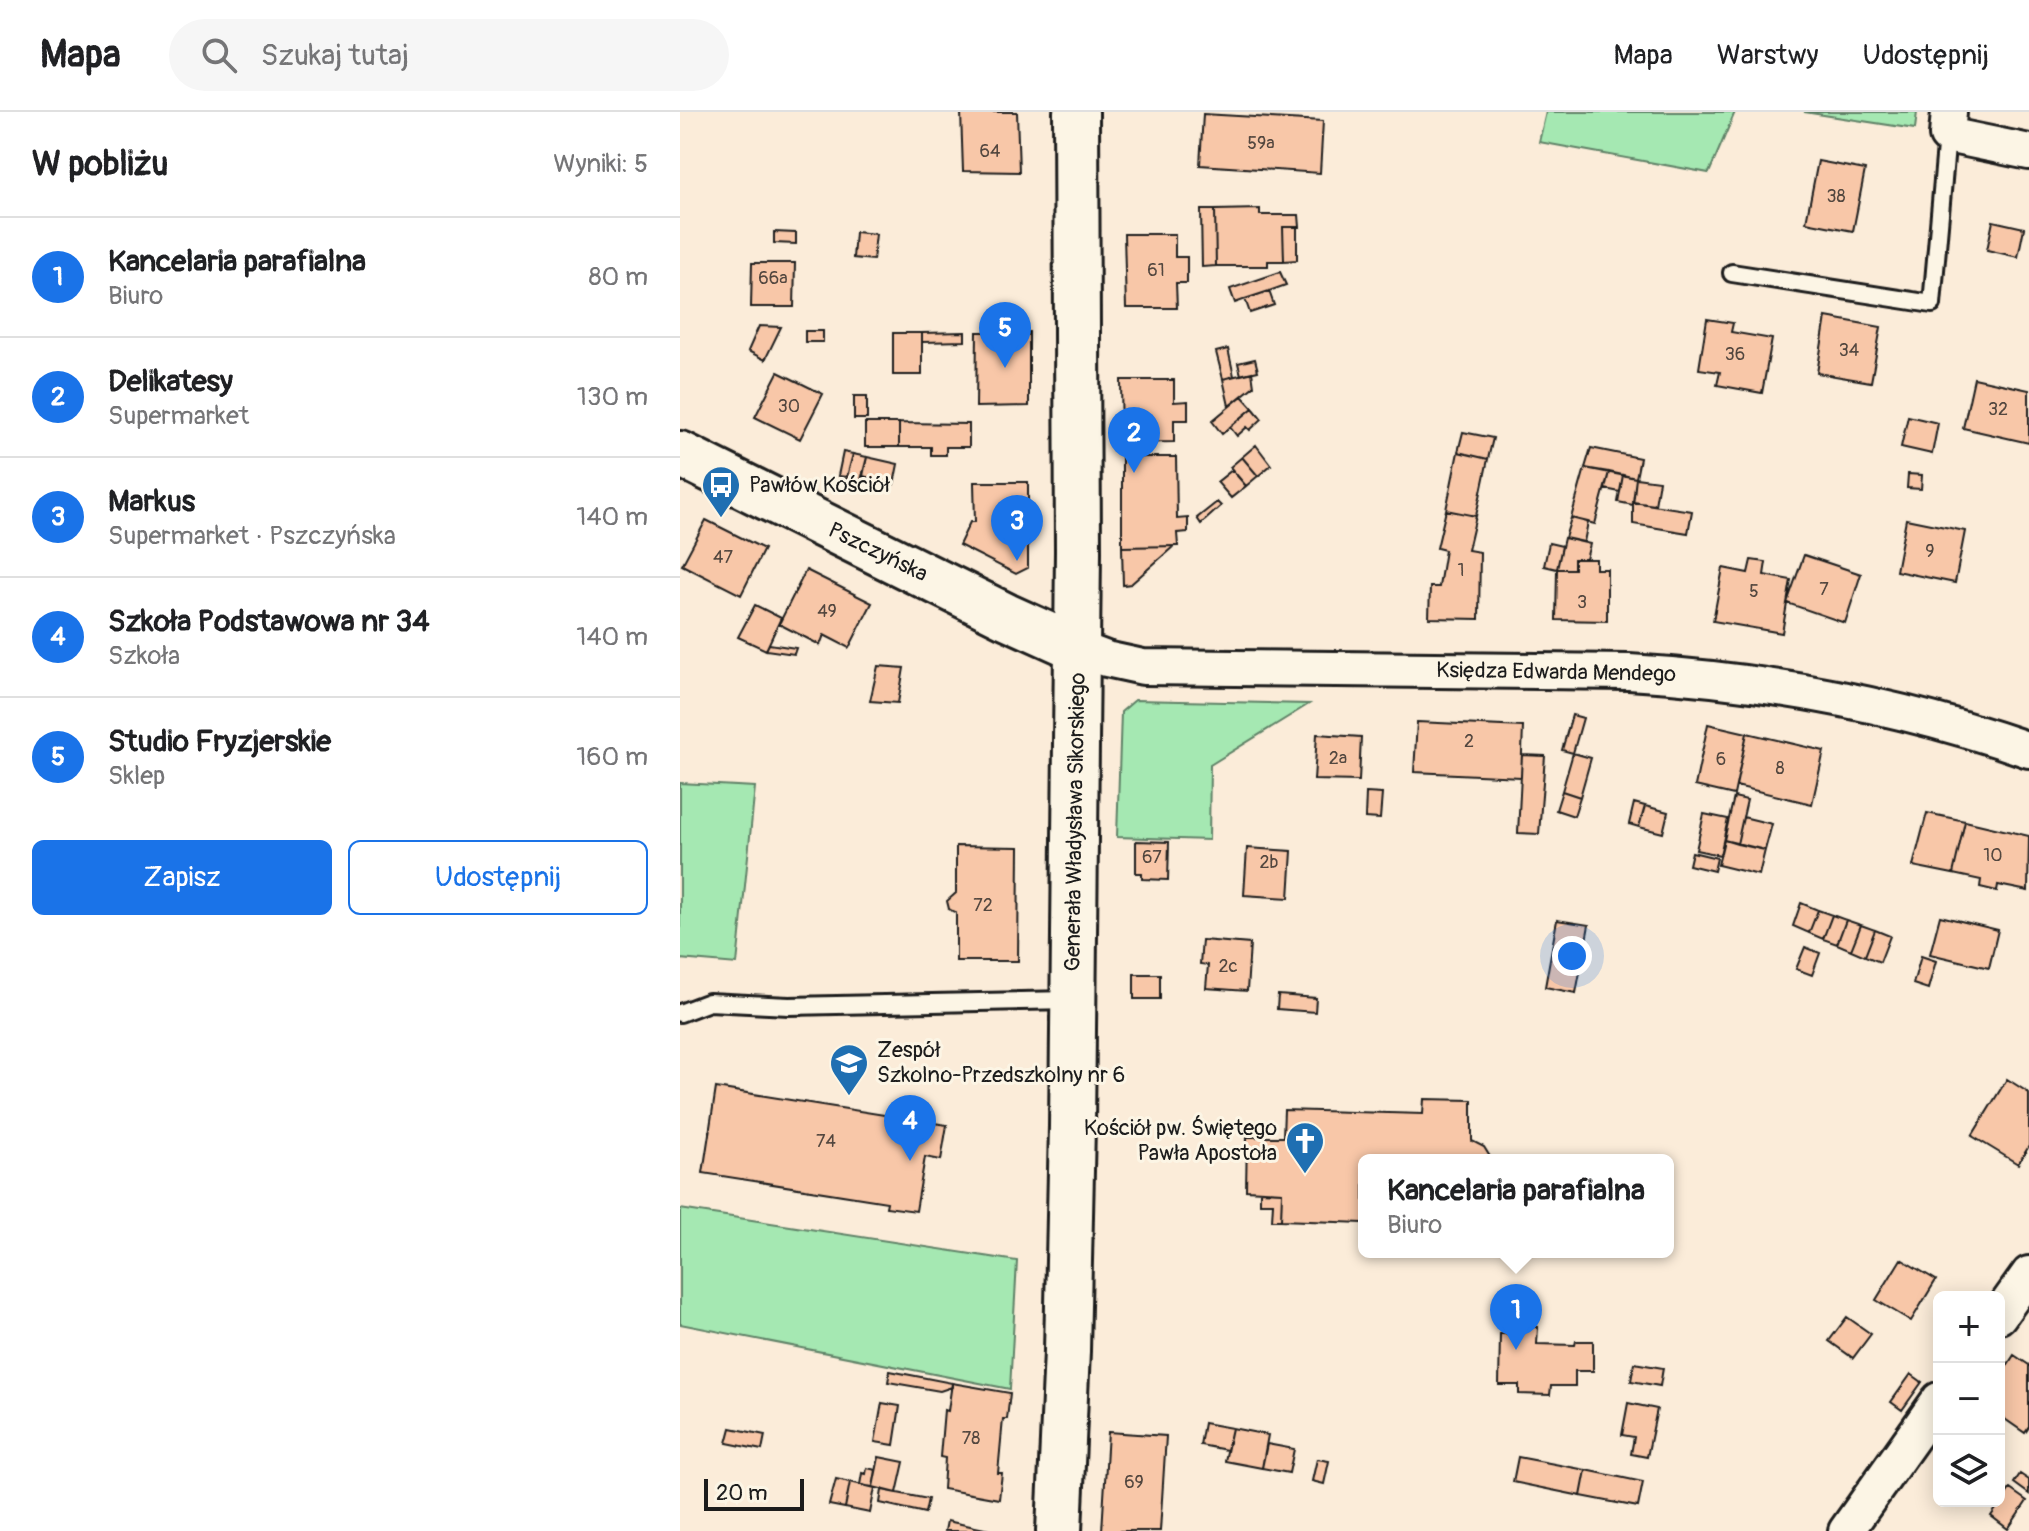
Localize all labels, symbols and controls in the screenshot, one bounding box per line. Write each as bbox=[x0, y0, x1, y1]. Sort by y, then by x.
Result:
search box bbox=[169, 19, 729, 91]
text: Mapa bbox=[40, 31, 121, 79]
icon: search bbox=[197, 33, 241, 77]
text: Szukaj tutaj bbox=[261, 37, 409, 74]
text: Mapa bbox=[1613, 38, 1673, 73]
text: Warstwy bbox=[1717, 38, 1818, 73]
text: Udostępnij bbox=[1862, 38, 1989, 73]
house number: 59a bbox=[1247, 132, 1275, 155]
house number: 64 bbox=[980, 140, 1001, 163]
text: W pobliżu bbox=[32, 143, 168, 186]
text: Wyniki: 5 bbox=[553, 148, 648, 180]
house number: 38 bbox=[1826, 185, 1846, 208]
text: Kancelaria parafialna bbox=[108, 243, 366, 280]
house number: 61 bbox=[1147, 259, 1165, 282]
text: 1 bbox=[53, 261, 63, 293]
text: 80 m bbox=[588, 261, 648, 293]
house number: 66a bbox=[758, 267, 788, 290]
text: Biuro bbox=[108, 280, 163, 312]
pin: 5 bbox=[979, 302, 1031, 368]
house number: 34 bbox=[1839, 339, 1860, 362]
house number: 36 bbox=[1725, 343, 1745, 366]
text: Delikatesy bbox=[108, 363, 233, 400]
text: 2 bbox=[51, 381, 65, 413]
text: 130 m bbox=[577, 381, 648, 413]
house number: 30 bbox=[778, 395, 800, 418]
house number: 32 bbox=[1988, 398, 2008, 421]
text: Supermarket bbox=[108, 400, 249, 432]
pin: 2 bbox=[1108, 407, 1160, 473]
bus stop icon: Pawłów Kościół bbox=[700, 464, 742, 519]
place label: Pawłów Kościół bbox=[749, 471, 890, 499]
text: Markus bbox=[108, 483, 195, 520]
pin: 3 bbox=[991, 495, 1043, 561]
text: 3 bbox=[51, 501, 65, 533]
text: 140 m bbox=[576, 501, 648, 533]
street label: Pszczyńska bbox=[824, 516, 932, 588]
text: Supermarket · Pszczyńska bbox=[108, 520, 396, 552]
house number: 9 bbox=[1925, 540, 1935, 563]
house number: 47 bbox=[713, 546, 733, 569]
house number: 1 bbox=[1457, 559, 1465, 582]
house number: 7 bbox=[1819, 578, 1829, 601]
house number: 5 bbox=[1749, 580, 1759, 603]
house number: 3 bbox=[1577, 591, 1587, 614]
house number: 49 bbox=[817, 600, 837, 623]
text: Szkoła Podstawowa nr 34 bbox=[108, 603, 430, 640]
text: 4 bbox=[50, 621, 66, 653]
text: 140 m bbox=[576, 621, 648, 653]
text: Szkoła bbox=[108, 640, 180, 672]
street label: Księdza Edwarda Mendego bbox=[1436, 656, 1676, 688]
street label: Generała Władysława Sikorskiego bbox=[1058, 672, 1092, 972]
text: Studio Fryzjerskie bbox=[108, 723, 331, 760]
house number: 2 bbox=[1464, 730, 1474, 753]
text: 5 bbox=[51, 741, 65, 773]
text: 160 m bbox=[576, 741, 648, 773]
house number: 2a bbox=[1329, 747, 1347, 770]
house number: 6 bbox=[1716, 748, 1726, 771]
house number: 8 bbox=[1775, 757, 1785, 780]
text: Sklep bbox=[108, 760, 165, 792]
button: Zapisz bbox=[32, 840, 332, 915]
button: Udostępnij bbox=[348, 840, 648, 915]
house number: 10 bbox=[1983, 844, 2003, 867]
house number: 67 bbox=[1142, 846, 1162, 869]
house number: 2b bbox=[1260, 851, 1279, 874]
house number: 72 bbox=[973, 894, 993, 917]
your location bbox=[1552, 936, 1592, 976]
house number: 2c bbox=[1218, 955, 1238, 978]
place label: Zespół Szkolno-Przedszkolny nr 6 bbox=[877, 1036, 1125, 1089]
school or university icon: Zespół Szkolno-Przedszkolny nr 6 bbox=[828, 1042, 870, 1097]
pin: 4 bbox=[884, 1095, 936, 1161]
place label: Kościół pw. Świętego Pawła Apostoła bbox=[1084, 1114, 1277, 1167]
church icon: Kościół pw. Świętego Pawła Apostoła bbox=[1284, 1120, 1326, 1175]
house number: 74 bbox=[816, 1130, 837, 1153]
popup bbox=[1358, 1154, 1674, 1258]
text: Kancelaria parafialna bbox=[1387, 1172, 1645, 1209]
text: Biuro bbox=[1387, 1209, 1442, 1241]
pin: 1 bbox=[1490, 1284, 1542, 1350]
map controls bbox=[1933, 1291, 2005, 1507]
button: + bbox=[1933, 1291, 2005, 1363]
button: − bbox=[1933, 1363, 2005, 1435]
house number: 78 bbox=[962, 1427, 980, 1450]
button: layers bbox=[1933, 1435, 2005, 1507]
house number: 69 bbox=[1124, 1471, 1144, 1494]
scale bar bbox=[704, 1475, 804, 1511]
text: 20 m bbox=[716, 1479, 768, 1507]

